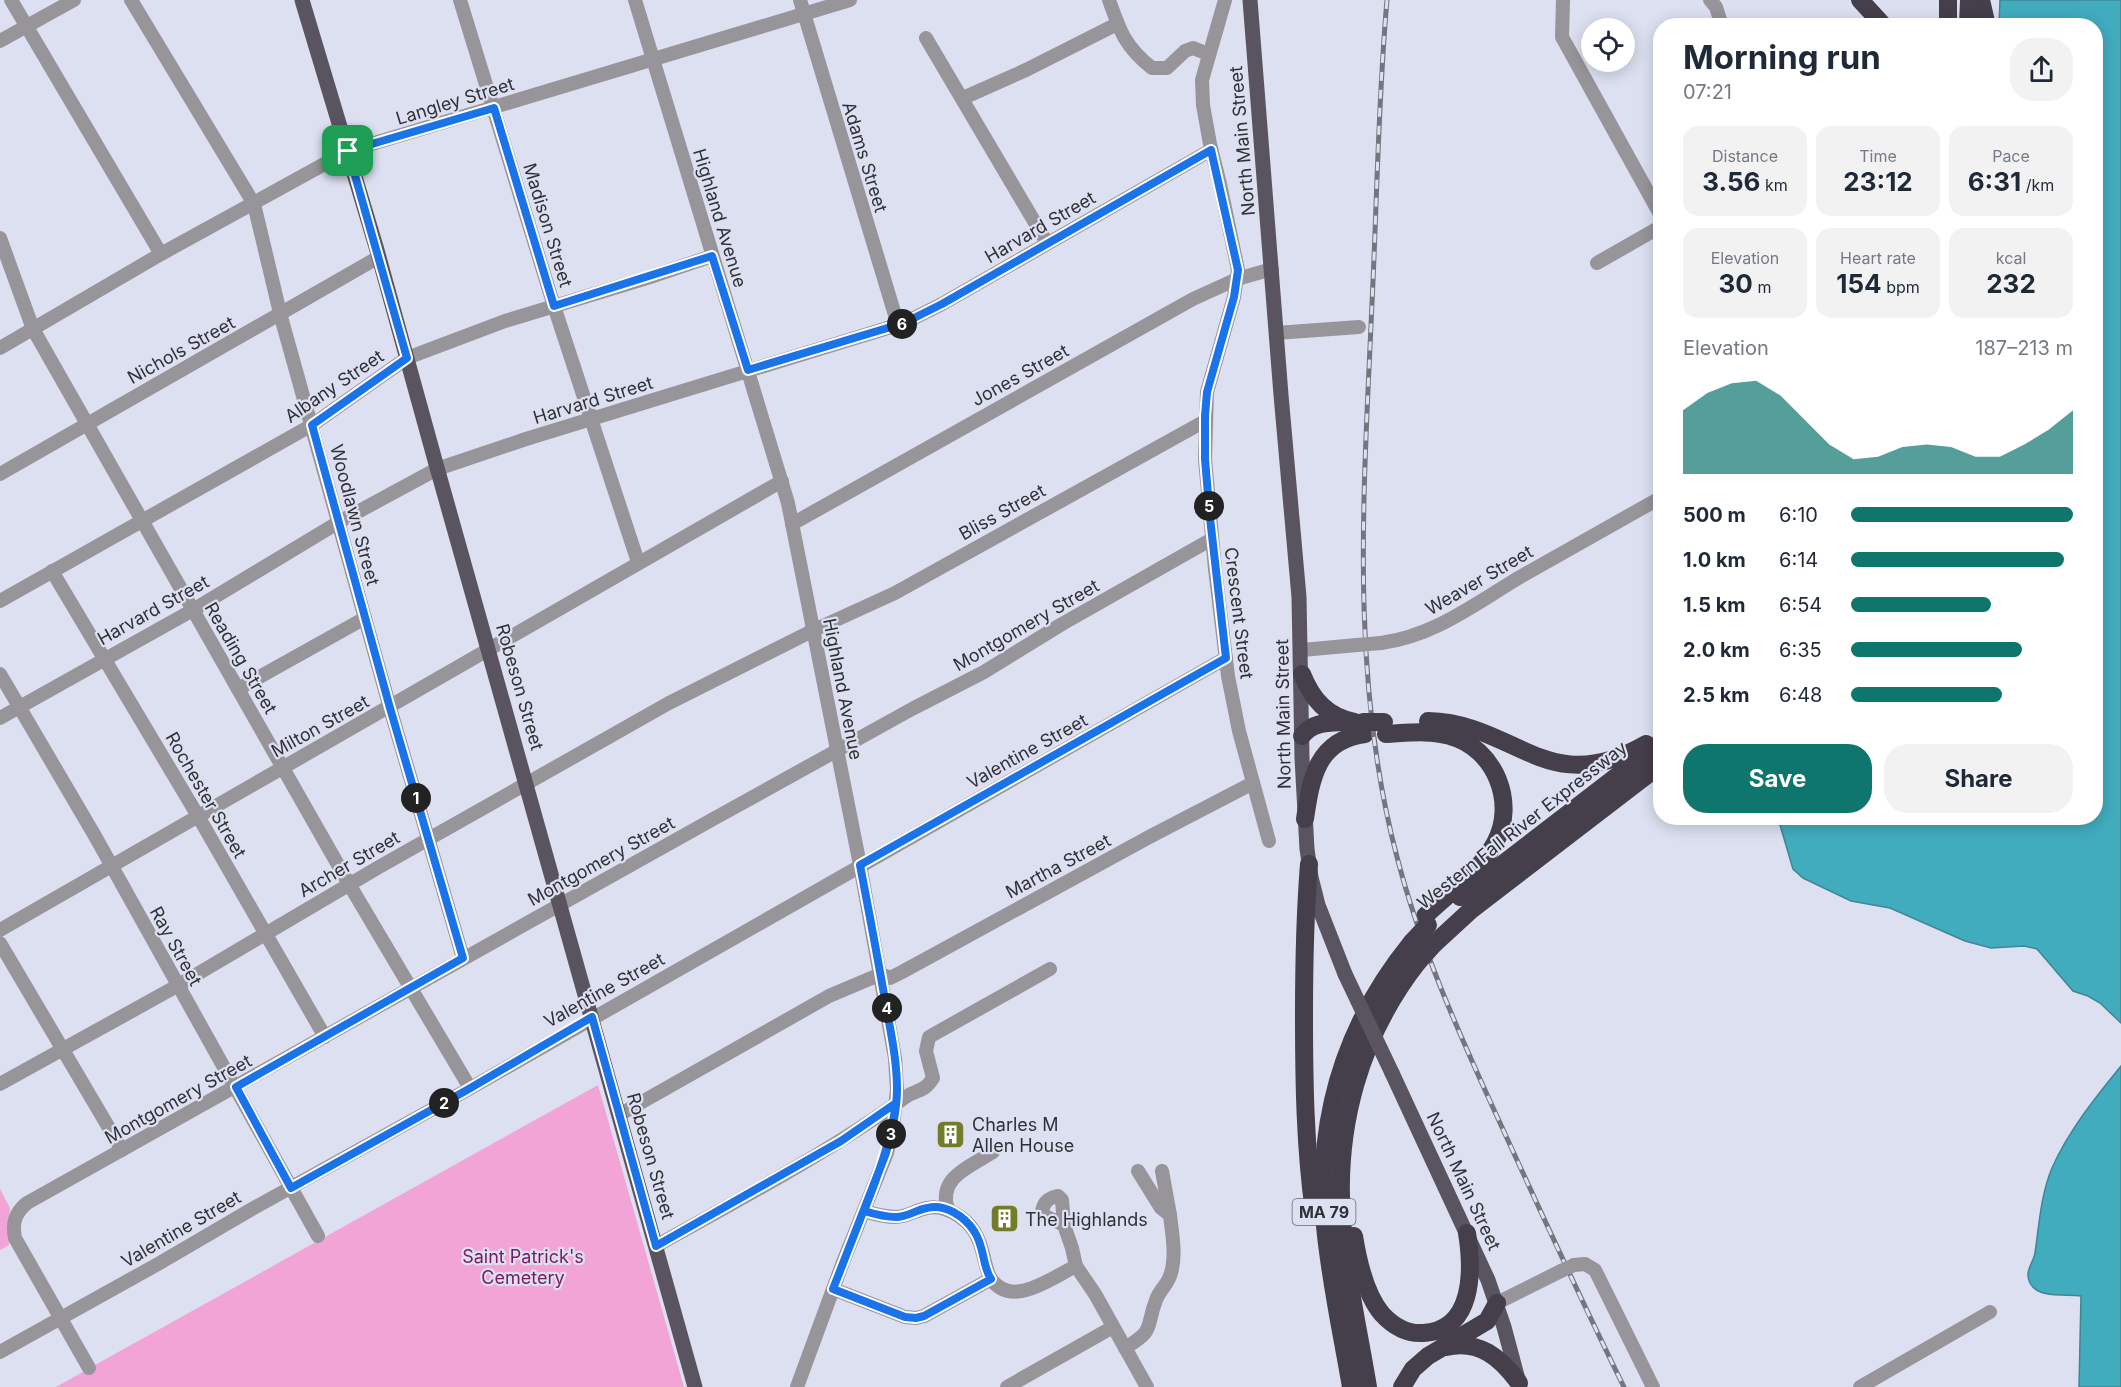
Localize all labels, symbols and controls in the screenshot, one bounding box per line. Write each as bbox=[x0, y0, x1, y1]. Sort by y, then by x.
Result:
map controls bbox=[1581, 18, 1635, 72]
button: locate bbox=[1581, 18, 1635, 72]
text: Morning run bbox=[1683, 37, 1881, 77]
button: share bbox=[2010, 38, 2073, 101]
street label: North Main Street bbox=[1225, 65, 1259, 217]
street label: Langley Street bbox=[393, 73, 517, 129]
text: 07:21 bbox=[1683, 80, 1732, 104]
street label: Adams Street bbox=[838, 99, 892, 215]
pin bbox=[322, 125, 373, 176]
icon: arrive bbox=[331, 134, 364, 167]
street label: Highland Avenue bbox=[689, 146, 751, 290]
text: Distance bbox=[1712, 146, 1778, 166]
text: Time bbox=[1859, 146, 1897, 166]
text: Pace bbox=[1992, 146, 2030, 166]
street label: Madison Street bbox=[519, 160, 577, 290]
text: 3.56 bbox=[1702, 166, 1760, 197]
text: 23:12 bbox=[1843, 166, 1913, 197]
text: 6:31 bbox=[1968, 166, 2021, 197]
text: km bbox=[1760, 175, 1788, 195]
text: /km bbox=[2021, 175, 2054, 195]
street label: Harvard Street bbox=[981, 187, 1099, 267]
text: Elevation bbox=[1711, 248, 1779, 268]
text: Heart rate bbox=[1840, 248, 1916, 268]
text: kcal bbox=[1996, 248, 2026, 268]
text: 30 bbox=[1719, 268, 1753, 299]
text: 154 bbox=[1836, 268, 1882, 299]
text: 232 bbox=[1986, 268, 2036, 299]
text: m bbox=[1753, 277, 1771, 297]
text: bpm bbox=[1882, 277, 1920, 297]
pin: 6 bbox=[887, 309, 917, 339]
street label: Nichols Street bbox=[124, 312, 238, 388]
text: 6 bbox=[897, 314, 907, 334]
text: Elevation bbox=[1683, 336, 1769, 360]
text: 187–213 m bbox=[1975, 336, 2073, 360]
street label: Jones Street bbox=[968, 340, 1072, 410]
street label: Albany Street bbox=[281, 345, 387, 427]
street label: Harvard Street bbox=[531, 372, 655, 428]
street label: Woodlawn Street bbox=[326, 442, 384, 588]
street label: Bliss Street bbox=[955, 480, 1049, 544]
pin: 5 bbox=[1194, 491, 1224, 521]
text: 5 bbox=[1204, 496, 1214, 516]
text: 500 m bbox=[1683, 503, 1746, 527]
text: 6:10 bbox=[1779, 503, 1818, 527]
street label: Weaver Street bbox=[1422, 541, 1536, 619]
street label: Crescent Street bbox=[1220, 546, 1258, 680]
text: 1.0 km bbox=[1683, 548, 1746, 572]
text: 6:14 bbox=[1779, 548, 1818, 572]
street label: Harvard Street bbox=[94, 571, 212, 649]
street label: Montgomery Street bbox=[950, 575, 1103, 675]
text: 1.5 km bbox=[1683, 593, 1746, 617]
text: 6:54 bbox=[1779, 593, 1822, 617]
street label: Reading Street bbox=[201, 599, 281, 717]
street label: Highland Avenue bbox=[819, 616, 867, 762]
street label: Robeson Street bbox=[492, 621, 548, 753]
text: 2.0 km bbox=[1683, 638, 1750, 662]
text: 6:35 bbox=[1779, 638, 1822, 662]
street label: North Main Street bbox=[1271, 639, 1295, 789]
text: 2.5 km bbox=[1683, 683, 1750, 707]
text: 6:48 bbox=[1779, 683, 1822, 707]
street label: Milton Street bbox=[268, 691, 373, 761]
street label: Valentine Street bbox=[963, 709, 1091, 793]
street label: Rochester Street bbox=[161, 728, 251, 862]
street label: Western Fall River Expressway bbox=[1413, 737, 1631, 913]
button: Save bbox=[1683, 744, 1872, 813]
button: Share bbox=[1884, 744, 2073, 813]
pin: 1 bbox=[401, 783, 431, 813]
text: 1 bbox=[413, 788, 419, 808]
street label: Montgomery Street bbox=[524, 812, 678, 910]
street label: Archer Street bbox=[295, 827, 403, 901]
street label: Martha Street bbox=[1002, 829, 1114, 902]
street label: Ray Street bbox=[146, 903, 206, 989]
street label: Valentine Street bbox=[540, 948, 668, 1032]
pin: 4 bbox=[872, 993, 902, 1023]
text: 4 bbox=[882, 998, 892, 1018]
street label: Montgomery Street bbox=[101, 1050, 255, 1148]
pin: 2 bbox=[429, 1088, 459, 1118]
street label: Robeson Street bbox=[623, 1090, 679, 1222]
text: 2 bbox=[439, 1093, 449, 1113]
street label: North Main Street bbox=[1423, 1108, 1505, 1254]
place label: Charles M Allen House bbox=[972, 1114, 1074, 1156]
building icon: Charles M Allen House bbox=[935, 1118, 967, 1150]
pin: 3 bbox=[876, 1119, 906, 1149]
text: 3 bbox=[886, 1124, 896, 1144]
street label: Valentine Street bbox=[118, 1186, 245, 1272]
road number: MA 79 bbox=[1292, 1199, 1356, 1225]
building icon: The Highlands bbox=[988, 1203, 1020, 1235]
place label: The Highlands bbox=[1025, 1209, 1148, 1230]
park label: Saint Patrick's Cemetery bbox=[462, 1246, 584, 1288]

